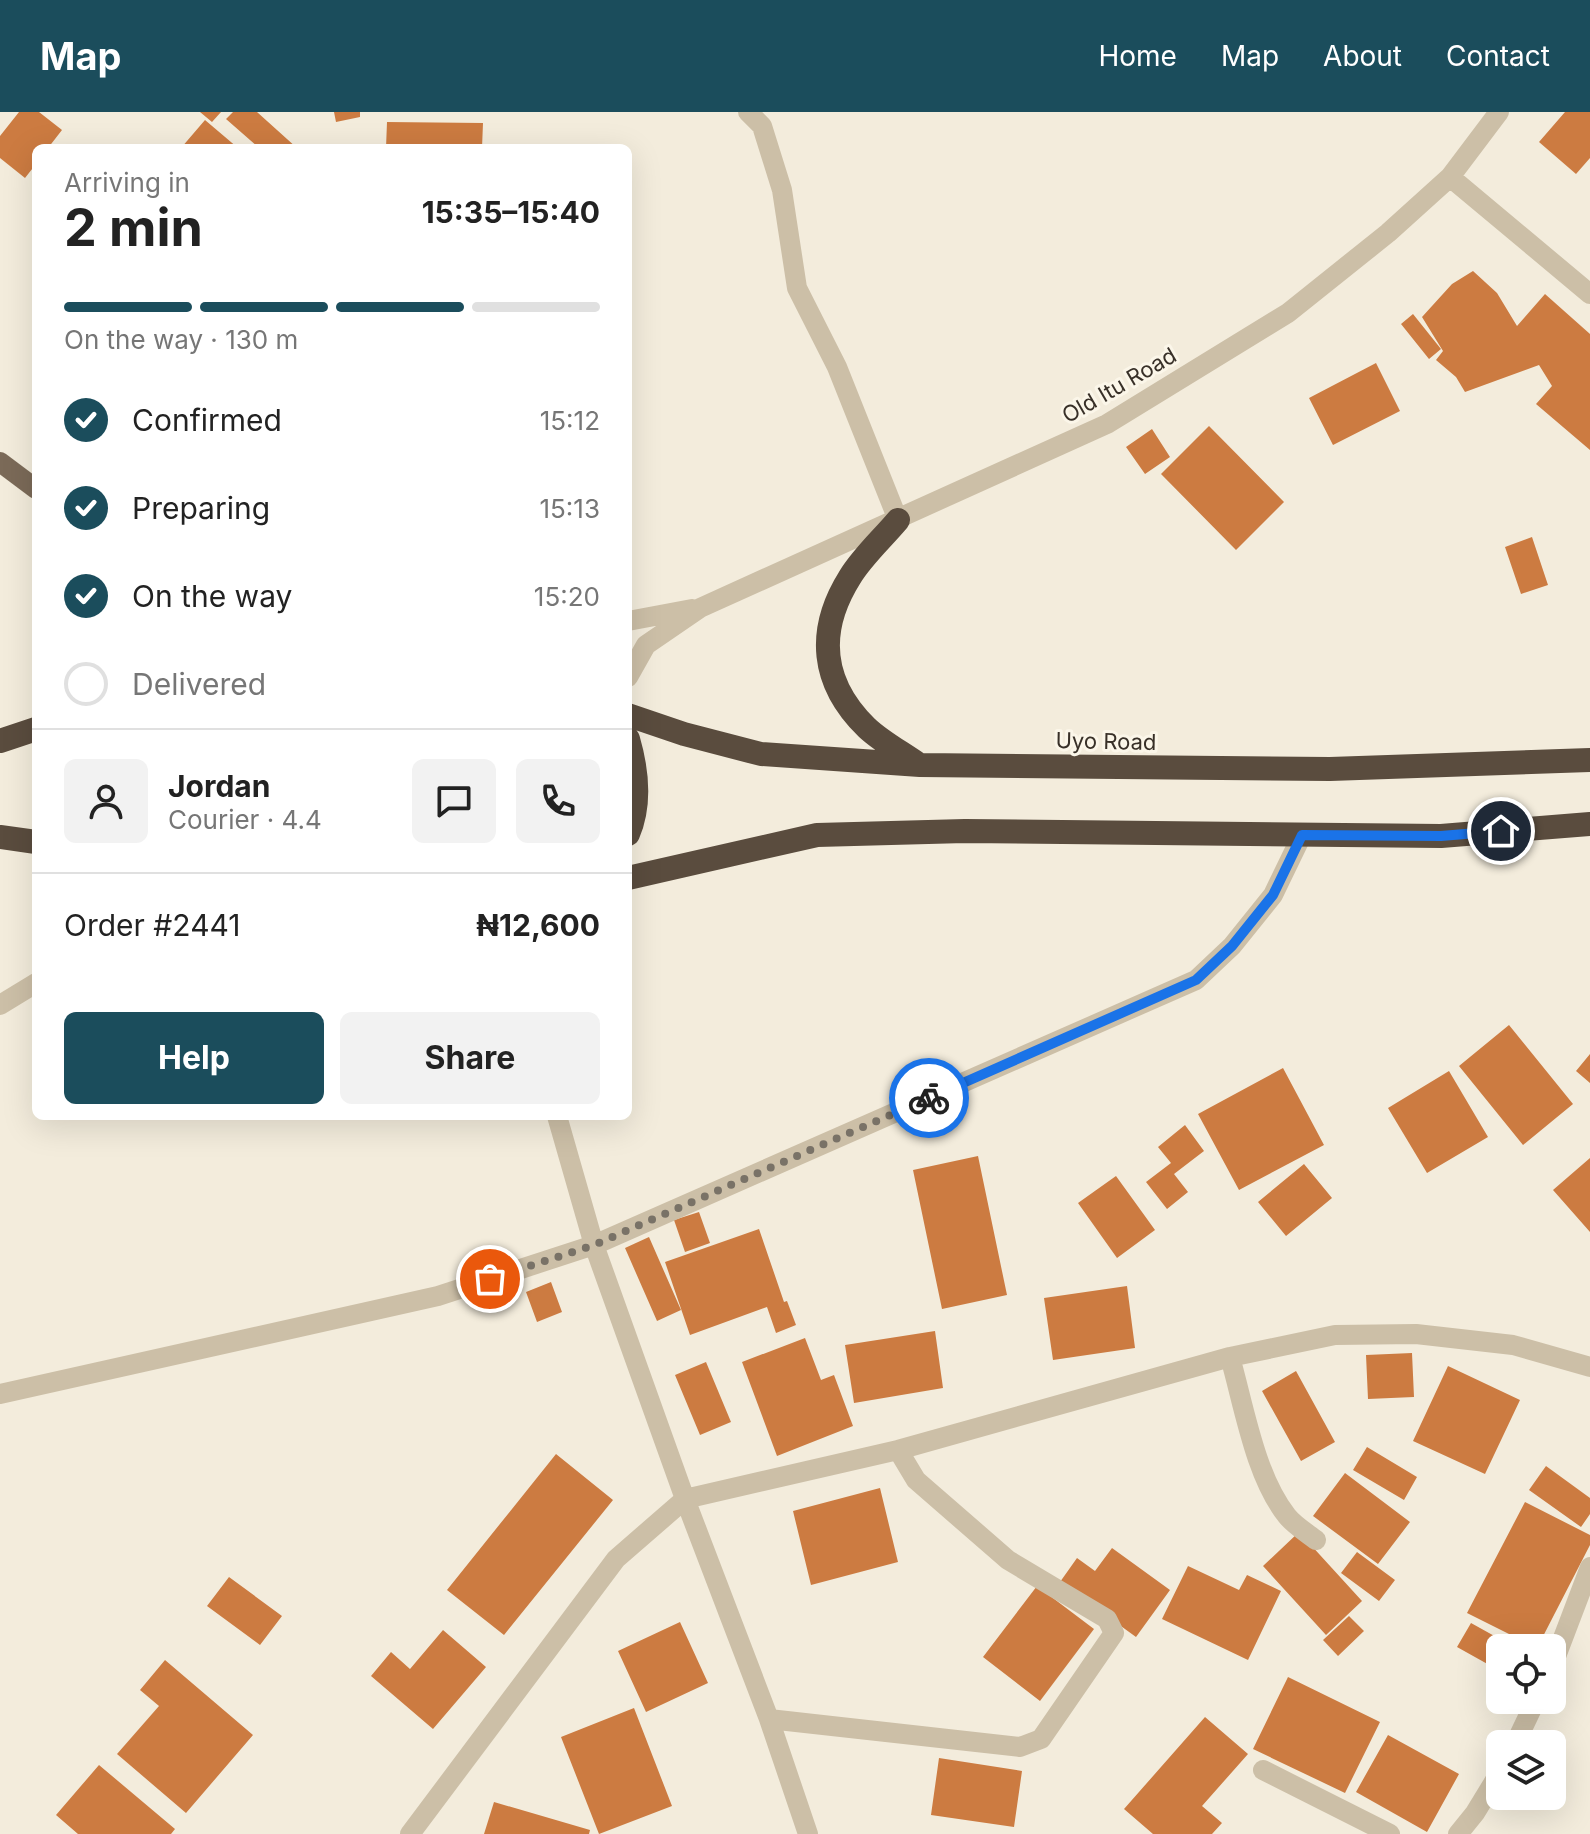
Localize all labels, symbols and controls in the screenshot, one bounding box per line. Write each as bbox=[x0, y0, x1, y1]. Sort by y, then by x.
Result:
text: Map bbox=[40, 33, 121, 79]
text: Home bbox=[1098, 39, 1177, 73]
text: Map bbox=[1221, 39, 1279, 73]
text: About bbox=[1323, 39, 1402, 73]
text: Contact bbox=[1446, 39, 1550, 73]
text: Arriving in bbox=[64, 167, 190, 198]
text: 15:35–15:40 bbox=[422, 194, 600, 230]
text: 2 min bbox=[64, 196, 203, 259]
text: On the way · 130 m bbox=[64, 324, 298, 355]
street label: Old Itu Road bbox=[1057, 342, 1181, 428]
icon: check bbox=[64, 398, 108, 442]
text: Confirmed bbox=[132, 402, 282, 438]
text: 15:12 bbox=[540, 405, 600, 436]
icon: check bbox=[64, 486, 108, 530]
text: Preparing bbox=[132, 490, 270, 526]
text: 15:13 bbox=[539, 493, 600, 524]
icon: check bbox=[64, 574, 108, 618]
text: On the way bbox=[132, 578, 292, 614]
text: 15:20 bbox=[534, 581, 600, 612]
text: Delivered bbox=[132, 666, 266, 702]
street label: Uyo Road bbox=[1055, 727, 1157, 755]
button: person bbox=[64, 759, 148, 843]
button: chat bbox=[412, 759, 496, 843]
button: phone bbox=[516, 759, 600, 843]
text: Jordan bbox=[168, 768, 270, 804]
pin bbox=[1467, 797, 1535, 865]
text: Courier · 4.4 bbox=[168, 804, 322, 835]
icon: home bbox=[1479, 809, 1523, 853]
text: Order #2441 bbox=[64, 907, 241, 943]
text: ₦12,600 bbox=[476, 907, 600, 943]
button: Help bbox=[64, 1012, 324, 1104]
button: Share bbox=[340, 1012, 600, 1104]
courier bbox=[889, 1058, 969, 1138]
icon: bike bbox=[907, 1076, 951, 1120]
pin bbox=[456, 1245, 524, 1313]
icon: bag bbox=[468, 1257, 512, 1301]
map controls bbox=[1486, 1634, 1566, 1810]
button: locate bbox=[1486, 1634, 1566, 1714]
button: layers bbox=[1486, 1730, 1566, 1810]

